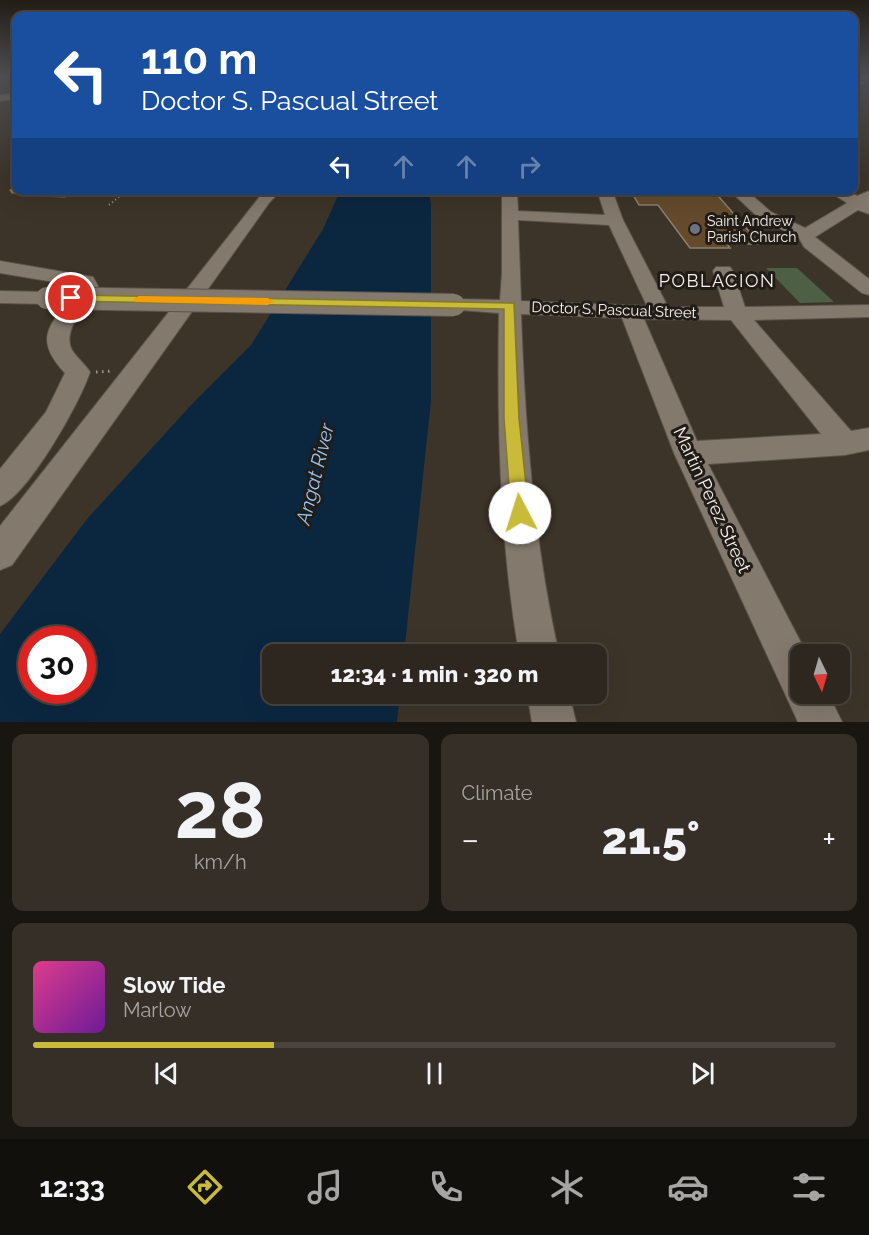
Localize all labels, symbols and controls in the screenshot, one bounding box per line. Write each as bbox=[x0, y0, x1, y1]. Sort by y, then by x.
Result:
text: 110 m bbox=[141, 35, 257, 84]
icon: left bbox=[42, 36, 120, 114]
text: Doctor S. Pascual Street bbox=[141, 85, 438, 116]
icon: left bbox=[324, 150, 357, 183]
icon: ahead bbox=[387, 150, 420, 183]
icon: ahead bbox=[450, 150, 483, 183]
icon: right bbox=[513, 150, 546, 183]
place label: Saint Andrew Parish Church bbox=[707, 213, 796, 245]
marker: Saint Andrew Parish Church bbox=[688, 222, 702, 236]
district label: POBLACION bbox=[659, 270, 775, 291]
pin bbox=[45, 272, 96, 323]
icon: arrive bbox=[54, 281, 87, 314]
street label: Doctor S. Pascual Street bbox=[531, 298, 697, 322]
water label: Angat River bbox=[291, 420, 339, 528]
street label: Martin Perez Street bbox=[669, 424, 755, 576]
position arrow bbox=[488, 481, 552, 545]
speed limit sign: 30 bbox=[18, 626, 96, 704]
north arrow bbox=[790, 644, 850, 704]
map controls bbox=[790, 644, 850, 704]
text: 12:34 · 1 min · 320 m bbox=[331, 661, 538, 687]
text: 28 bbox=[175, 765, 266, 856]
text: Climate bbox=[462, 781, 533, 805]
text: 21.5° bbox=[602, 812, 700, 865]
text: − bbox=[462, 820, 479, 859]
text: + bbox=[822, 820, 836, 859]
text: km/h bbox=[194, 850, 247, 874]
text: Slow Tide bbox=[123, 972, 225, 998]
text: Marlow bbox=[123, 998, 192, 1022]
icon: previous bbox=[150, 1057, 183, 1090]
icon: pause bbox=[418, 1057, 451, 1090]
icon: next bbox=[686, 1057, 719, 1090]
icon: directions bbox=[184, 1166, 226, 1208]
icon: music bbox=[304, 1166, 346, 1208]
icon: phone bbox=[425, 1166, 467, 1208]
icon: climate bbox=[546, 1166, 588, 1208]
icon: car bbox=[667, 1166, 709, 1208]
icon: filters bbox=[788, 1166, 830, 1208]
text: 12:33 bbox=[39, 1172, 105, 1203]

